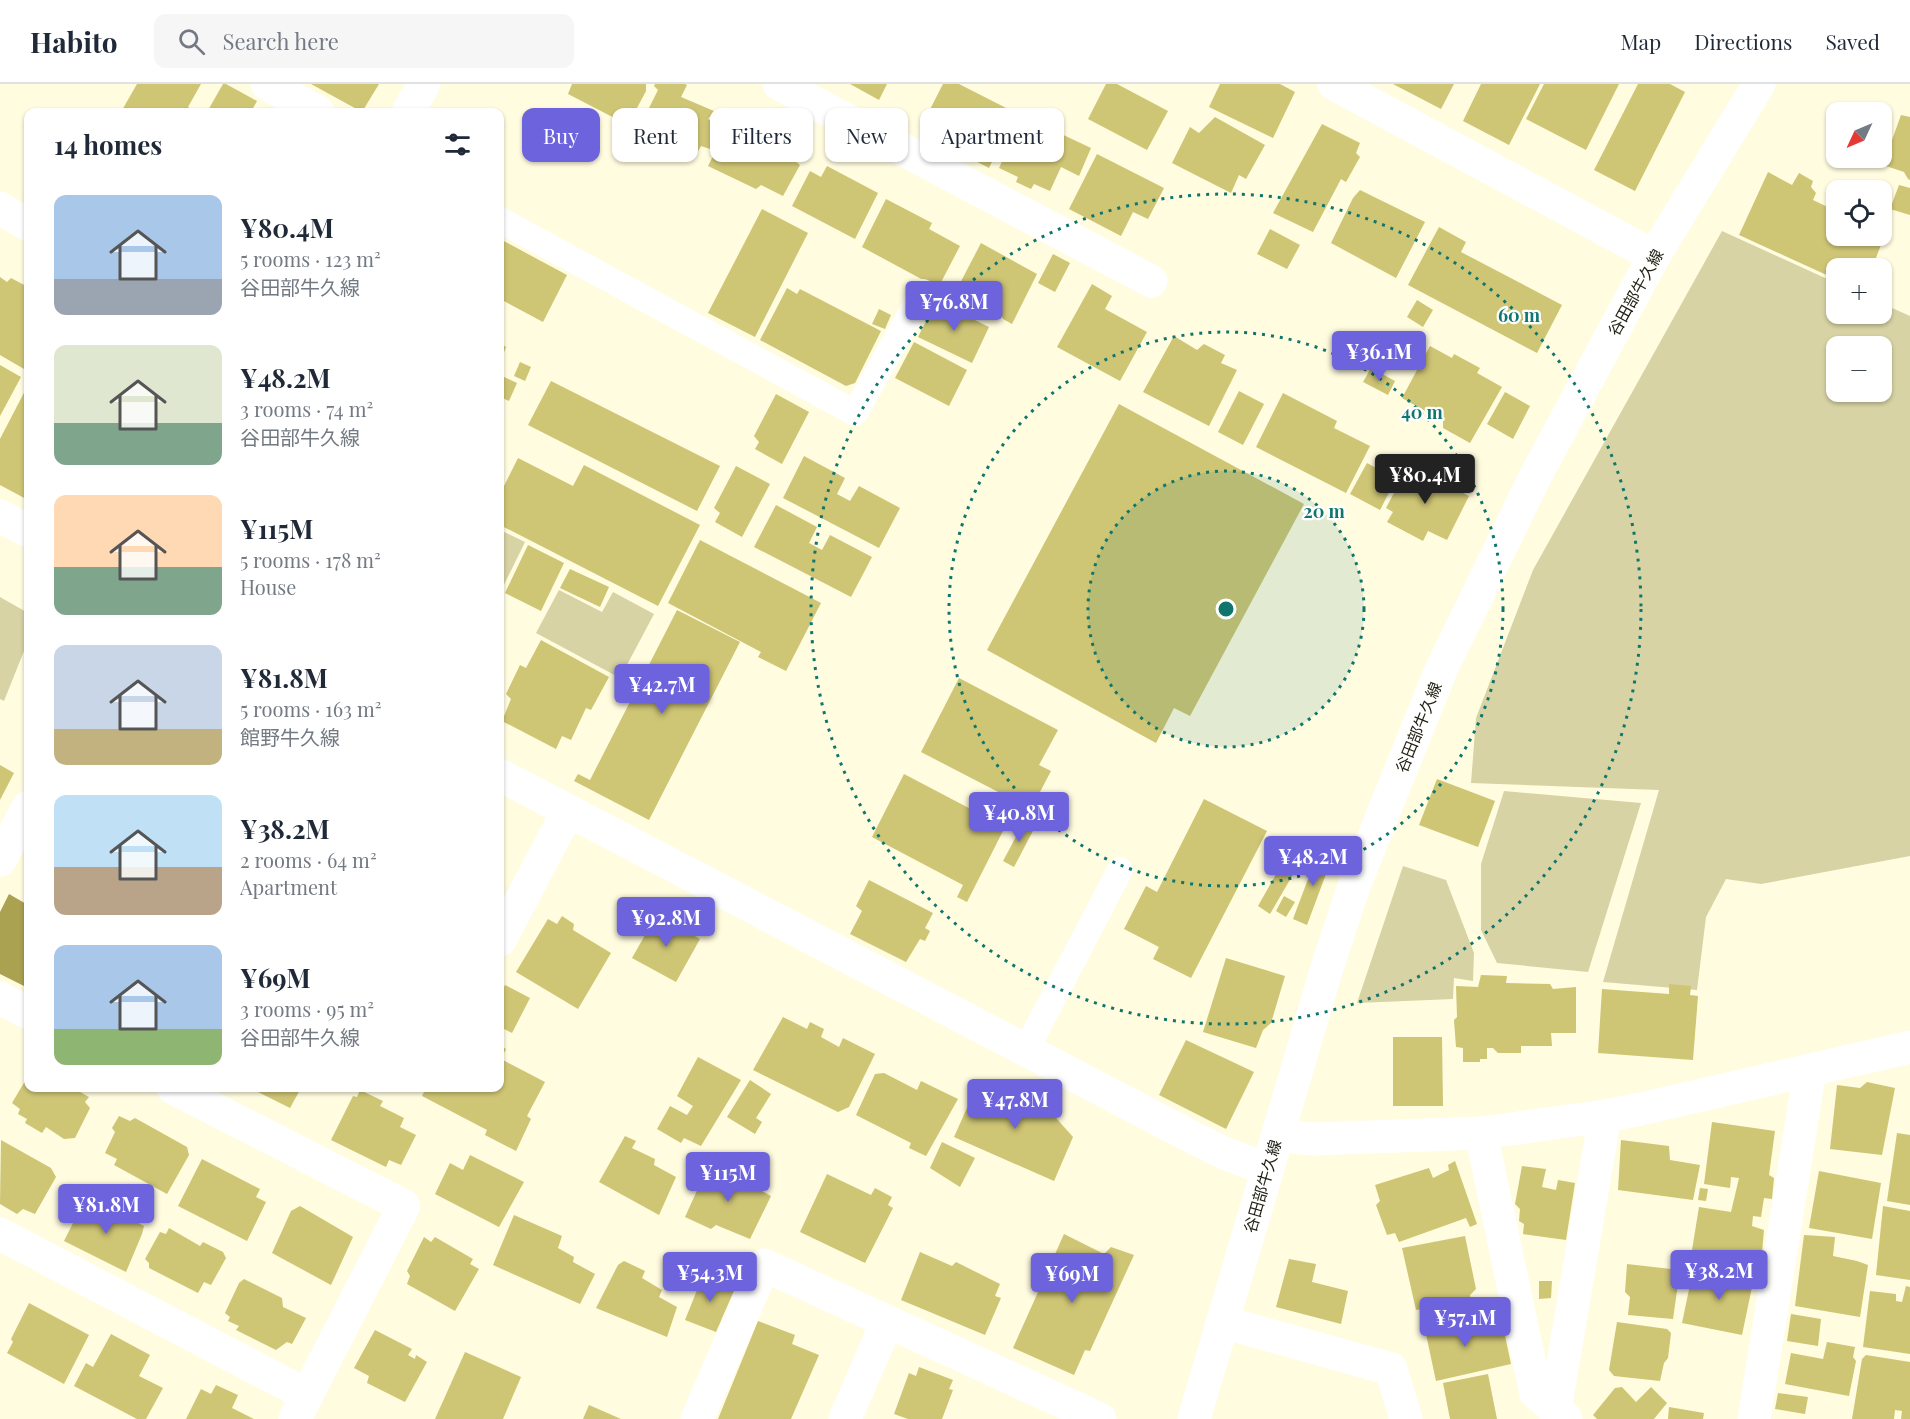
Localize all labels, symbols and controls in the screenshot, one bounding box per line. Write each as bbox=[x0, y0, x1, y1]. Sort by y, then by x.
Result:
search box bbox=[154, 14, 574, 68]
text: Habito bbox=[30, 23, 118, 60]
icon: search bbox=[175, 25, 208, 58]
text: Search here bbox=[223, 26, 339, 56]
text: Map bbox=[1620, 27, 1661, 55]
text: Directions bbox=[1694, 27, 1792, 55]
text: Saved bbox=[1825, 27, 1880, 55]
north arrow bbox=[1826, 102, 1892, 168]
map controls bbox=[1826, 102, 1892, 402]
chip: Buy bbox=[522, 108, 600, 162]
chip: Rent bbox=[612, 108, 698, 162]
chip: Filters bbox=[710, 108, 813, 162]
chip: New bbox=[825, 108, 908, 162]
chip: Apartment bbox=[920, 108, 1064, 162]
text: 14 homes bbox=[54, 127, 162, 162]
icon: filters bbox=[441, 128, 474, 161]
button: locate bbox=[1826, 180, 1892, 246]
text: ¥80.4M bbox=[240, 210, 334, 245]
icon: home bbox=[102, 219, 174, 291]
text: 5 rooms · 123 m² bbox=[240, 245, 381, 272]
street label: 谷田部牛久線 bbox=[1603, 245, 1667, 339]
button: + bbox=[1826, 258, 1892, 324]
text: 谷田部牛久線 bbox=[240, 273, 360, 300]
pin: ¥76.8M bbox=[905, 281, 1003, 332]
text: ¥76.8M bbox=[919, 287, 989, 314]
text: 60 m bbox=[1498, 303, 1541, 327]
pin: ¥36.1M bbox=[1330, 331, 1428, 382]
button: − bbox=[1826, 336, 1892, 402]
text: ¥36.1M bbox=[1346, 337, 1412, 364]
text: ¥48.2M bbox=[240, 360, 331, 395]
icon: home bbox=[102, 369, 174, 441]
text: 3 rooms · 74 m² bbox=[240, 395, 373, 422]
text: 40 m bbox=[1401, 400, 1444, 424]
text: 谷田部牛久線 bbox=[240, 423, 360, 450]
pin: ¥80.4M bbox=[1376, 454, 1474, 505]
text: ¥80.4M bbox=[1389, 460, 1461, 487]
text: 20 m bbox=[1303, 499, 1345, 523]
text: ¥115M bbox=[240, 511, 313, 546]
icon: home bbox=[102, 519, 174, 591]
text: 5 rooms · 178 m² bbox=[240, 546, 381, 573]
text: House bbox=[240, 573, 296, 600]
centre of rings bbox=[1216, 599, 1236, 619]
text: ¥81.8M bbox=[240, 660, 328, 695]
pin: ¥42.7M bbox=[613, 664, 711, 715]
icon: home bbox=[102, 669, 174, 741]
text: ¥42.7M bbox=[628, 670, 696, 697]
street label: 谷田部牛久線 bbox=[1390, 679, 1446, 775]
text: 5 rooms · 163 m² bbox=[240, 695, 382, 722]
text: 館野牛久線 bbox=[240, 723, 340, 750]
pin: ¥40.8M bbox=[970, 792, 1068, 843]
text: ¥40.8M bbox=[983, 798, 1055, 825]
text: ¥38.2M bbox=[240, 811, 330, 846]
icon: home bbox=[102, 819, 174, 891]
pin: ¥48.2M bbox=[1264, 836, 1362, 887]
text: ¥48.2M bbox=[1278, 842, 1348, 869]
text: 2 rooms · 64 m² bbox=[240, 846, 377, 873]
text: Apartment bbox=[240, 873, 337, 900]
pin: ¥92.8M bbox=[617, 897, 715, 948]
text: ¥92.8M bbox=[631, 903, 701, 930]
text: ¥69M bbox=[240, 960, 311, 995]
icon: home bbox=[102, 969, 174, 1041]
text: 3 rooms · 95 m² bbox=[240, 995, 374, 1022]
text: 谷田部牛久線 bbox=[240, 1023, 360, 1050]
pin: ¥47.8M bbox=[966, 1079, 1064, 1130]
text: ¥47.8M bbox=[981, 1085, 1049, 1112]
street label: 谷田部牛久線 bbox=[1239, 1137, 1285, 1235]
pin: ¥115M bbox=[686, 1152, 770, 1203]
text: ¥115M bbox=[700, 1158, 756, 1185]
pin: ¥81.8M bbox=[57, 1184, 155, 1235]
text: ¥81.8M bbox=[72, 1190, 140, 1217]
pin: ¥38.2M bbox=[1670, 1250, 1768, 1301]
pin: ¥54.3M bbox=[661, 1252, 759, 1303]
pin: ¥69M bbox=[1036, 1253, 1108, 1304]
text: ¥38.2M bbox=[1685, 1256, 1753, 1283]
text: ¥54.3M bbox=[677, 1258, 743, 1285]
text: ¥69M bbox=[1045, 1259, 1099, 1286]
pin: ¥57.1M bbox=[1416, 1297, 1514, 1348]
text: ¥57.1M bbox=[1434, 1303, 1496, 1330]

